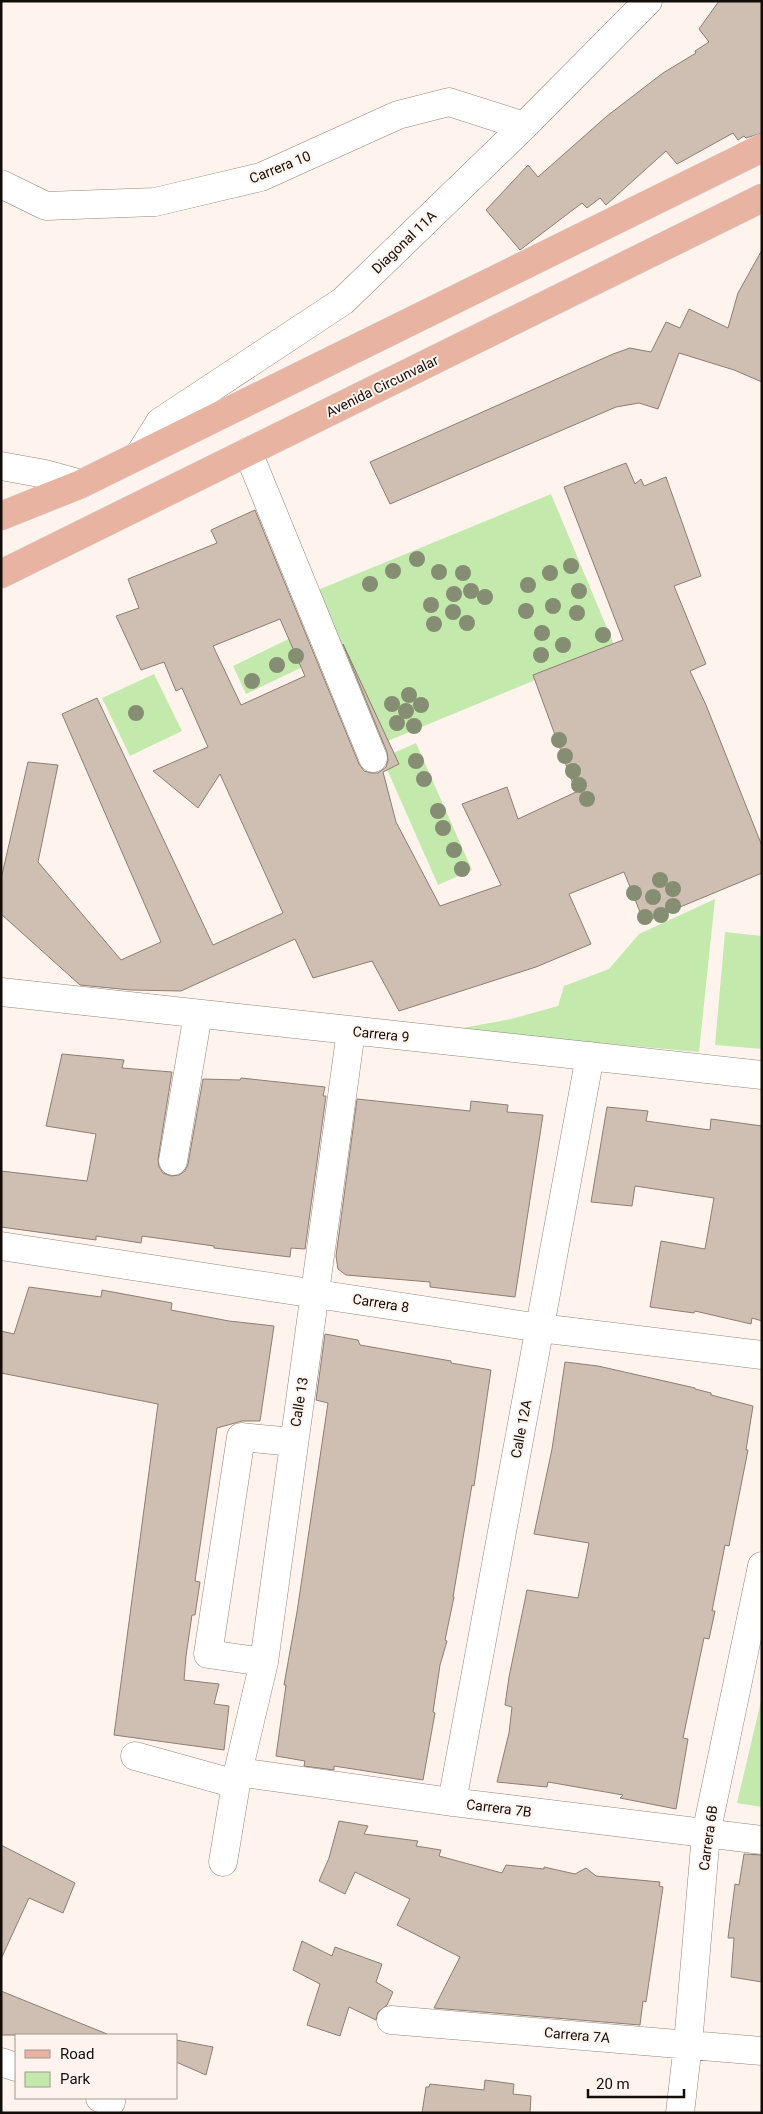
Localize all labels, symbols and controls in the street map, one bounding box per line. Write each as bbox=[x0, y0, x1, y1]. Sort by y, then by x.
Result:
street label: Carrera 10 bbox=[247, 147, 313, 187]
street label: Diagonal 11A bbox=[369, 207, 439, 277]
street label: Avenida Circunvalar bbox=[323, 352, 441, 420]
street label: Carrera 9 bbox=[352, 1023, 410, 1045]
street label: Carrera 8 bbox=[352, 1291, 410, 1315]
street label: Calle 13 bbox=[287, 1376, 311, 1428]
street label: Calle 12A bbox=[507, 1398, 535, 1460]
street label: Carrera 7B bbox=[465, 1796, 533, 1820]
street label: Carrera 6B bbox=[696, 1804, 720, 1872]
street label: Carrera 7A bbox=[543, 2024, 611, 2046]
legend bbox=[15, 2034, 178, 2099]
text: Road bbox=[60, 2045, 94, 2063]
scale bar bbox=[588, 2066, 684, 2098]
text: Park bbox=[60, 2070, 91, 2088]
text: 20 m bbox=[596, 2075, 630, 2093]

